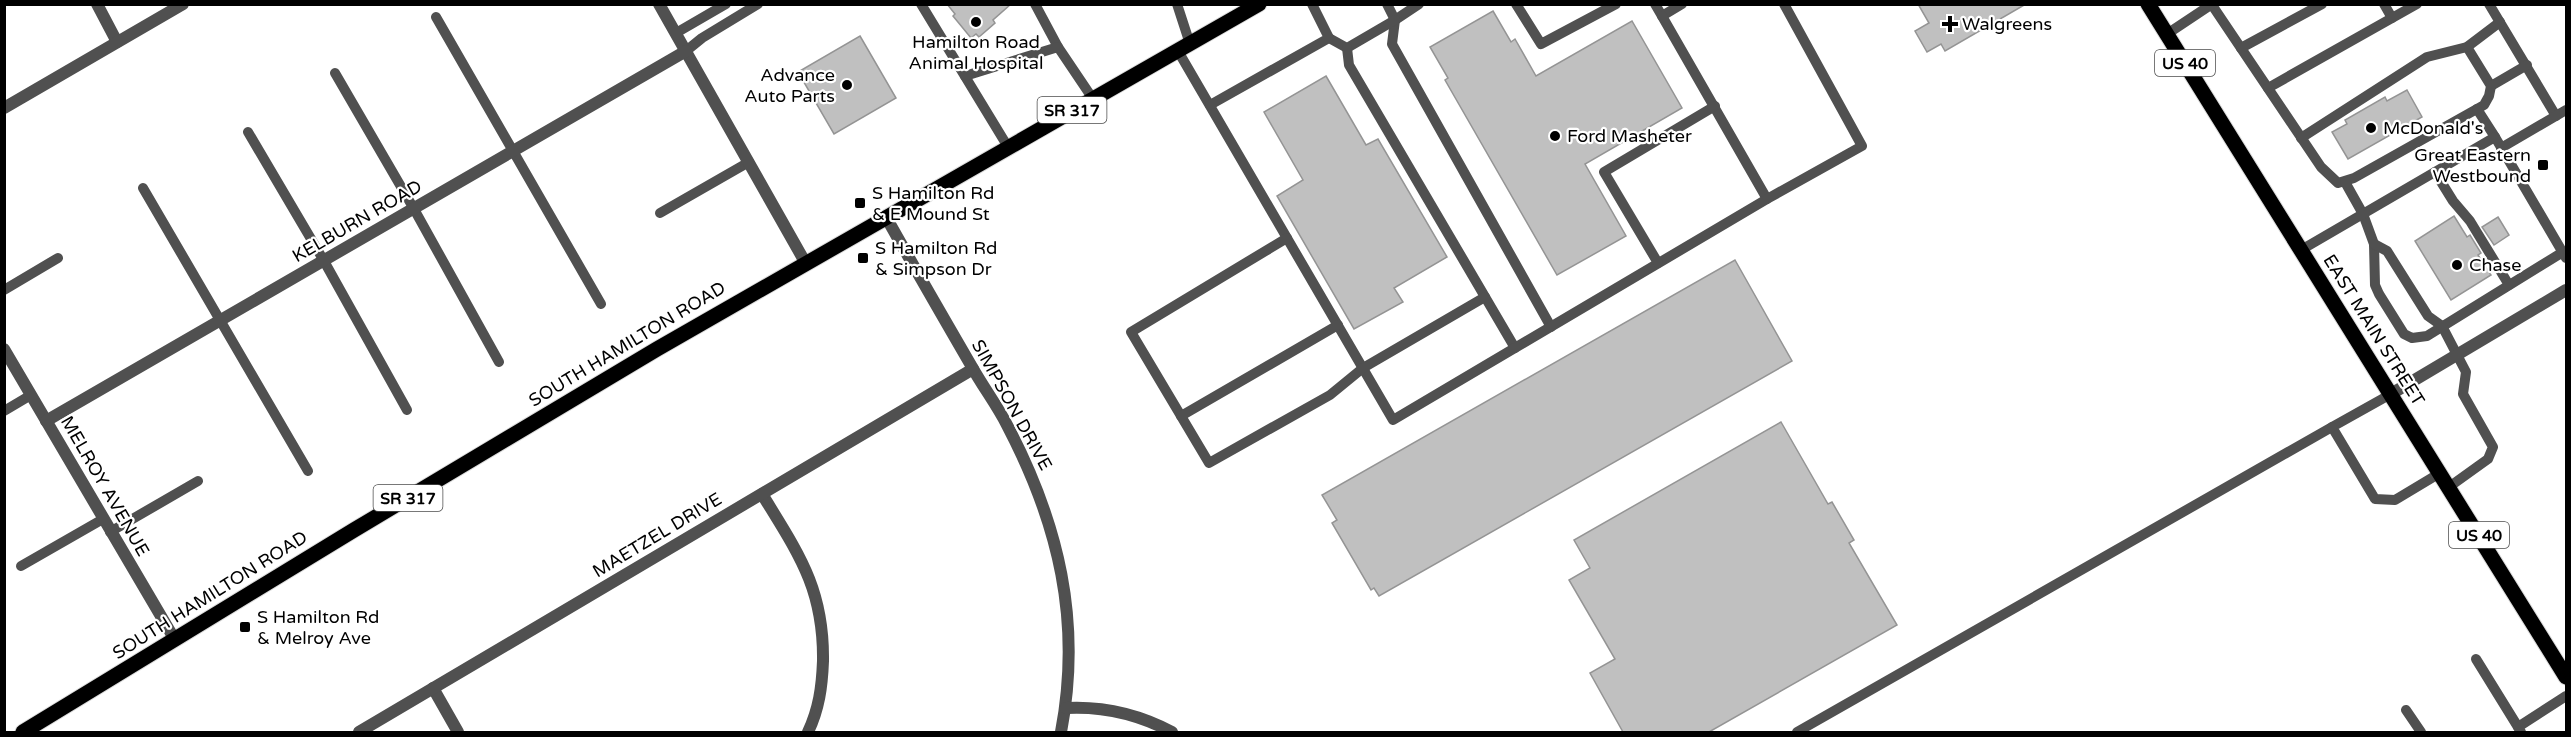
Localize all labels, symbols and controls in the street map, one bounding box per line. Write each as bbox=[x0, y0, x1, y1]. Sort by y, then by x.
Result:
place label: Walgreens bbox=[1962, 13, 2052, 35]
marker: Hamilton Road Animal Hospital bbox=[969, 15, 983, 29]
marker: Walgreens bbox=[1943, 17, 1957, 31]
place label: Hamilton Road Animal Hospital bbox=[909, 31, 1043, 74]
road number: US 40 bbox=[2155, 50, 2215, 76]
place label: Advance Auto Parts bbox=[744, 64, 835, 107]
marker: Advance Auto Parts bbox=[840, 78, 854, 92]
road number: SR 317 bbox=[1038, 97, 1106, 123]
place label: McDonald's bbox=[2383, 117, 2483, 139]
marker: McDonald's bbox=[2364, 121, 2378, 135]
place label: Ford Masheter bbox=[1567, 125, 1692, 147]
marker: Ford Masheter bbox=[1548, 129, 1562, 143]
place label: Great Eastern Westbound bbox=[2414, 144, 2531, 187]
marker: Great Eastern Westbound bbox=[2536, 158, 2550, 172]
street label: KELBURN ROAD bbox=[288, 175, 426, 267]
place label: S Hamilton Rd & E Mound St bbox=[872, 182, 994, 225]
marker: S Hamilton Rd & E Mound St bbox=[853, 196, 867, 210]
place label: S Hamilton Rd & Simpson Dr bbox=[875, 237, 997, 280]
street label: EAST MAIN STREET bbox=[2319, 250, 2430, 410]
marker: S Hamilton Rd & Simpson Dr bbox=[856, 251, 870, 265]
place label: Chase bbox=[2469, 254, 2521, 276]
marker: Chase bbox=[2450, 258, 2464, 272]
street label: SOUTH HAMILTON ROAD bbox=[525, 276, 729, 412]
street label: SIMPSON DRIVE bbox=[967, 336, 1057, 474]
street label: MELROY AVENUE bbox=[56, 412, 154, 560]
road number: SR 317 bbox=[374, 485, 442, 511]
street label: MAETZEL DRIVE bbox=[588, 488, 726, 582]
road number: US 40 bbox=[2449, 522, 2509, 548]
street label: SOUTH HAMILTON ROAD bbox=[109, 526, 311, 664]
place label: S Hamilton Rd & Melroy Ave bbox=[257, 606, 379, 649]
marker: S Hamilton Rd & Melroy Ave bbox=[238, 620, 252, 634]

